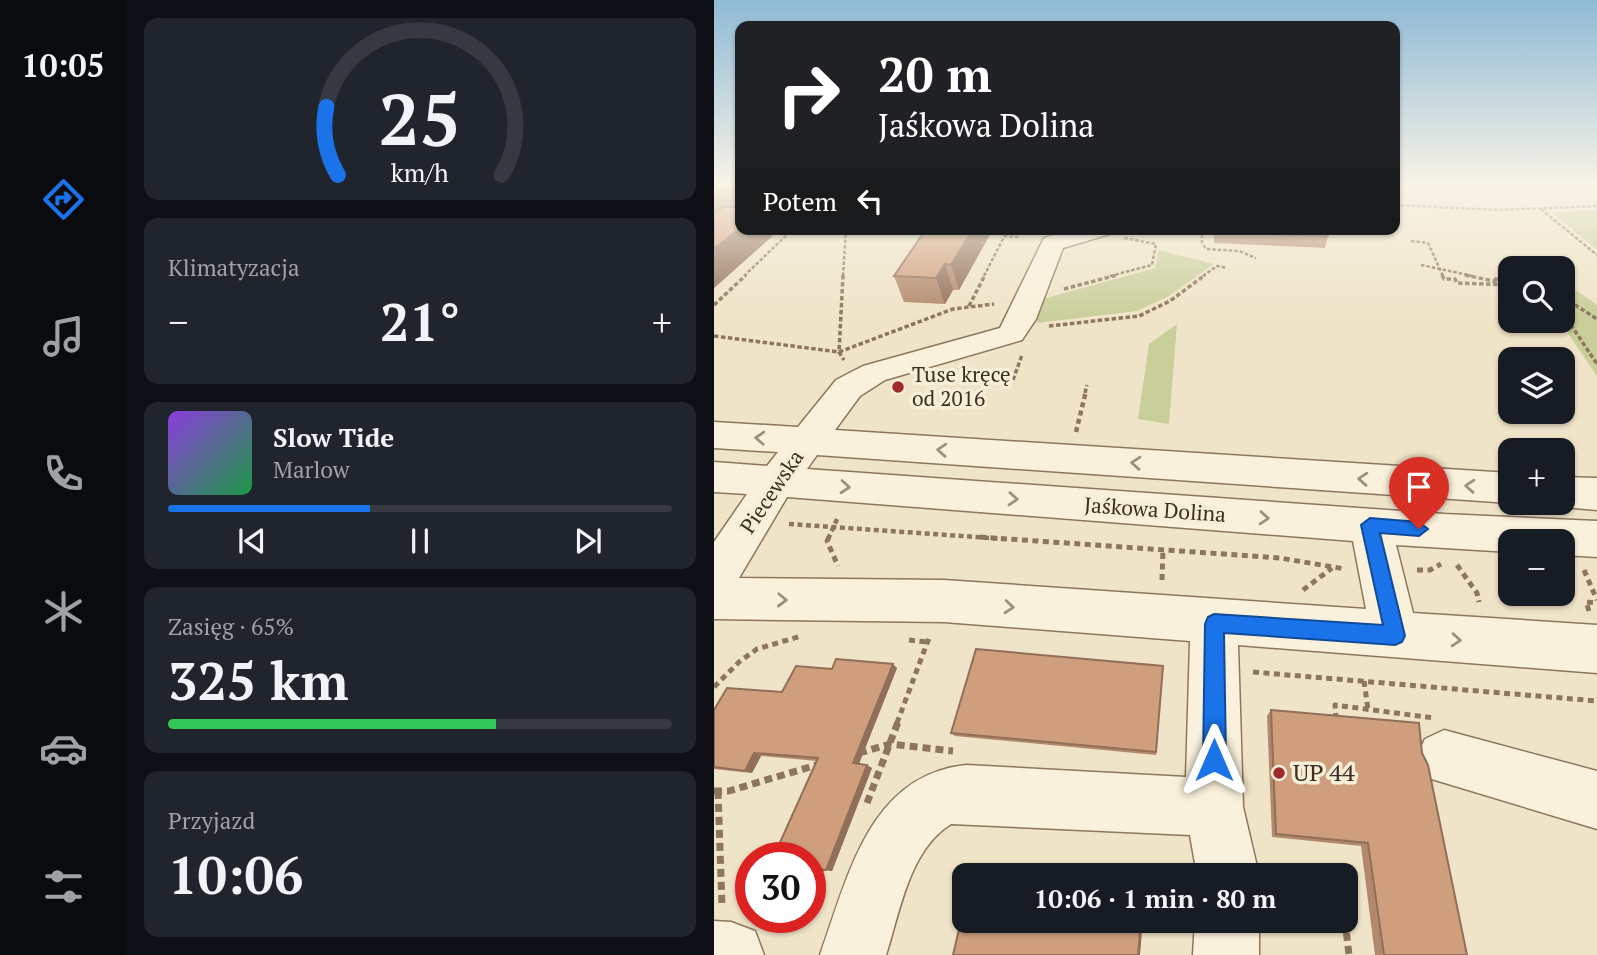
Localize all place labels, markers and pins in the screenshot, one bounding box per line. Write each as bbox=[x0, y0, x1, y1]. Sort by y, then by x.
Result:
place label: Tuse kręcę od 2016 bbox=[912, 360, 1011, 412]
marker: Tuse kręcę od 2016 bbox=[890, 379, 906, 395]
pin bbox=[1389, 457, 1449, 529]
place label: UP 44 bbox=[1293, 756, 1355, 788]
marker: UP 44 bbox=[1271, 765, 1287, 781]

